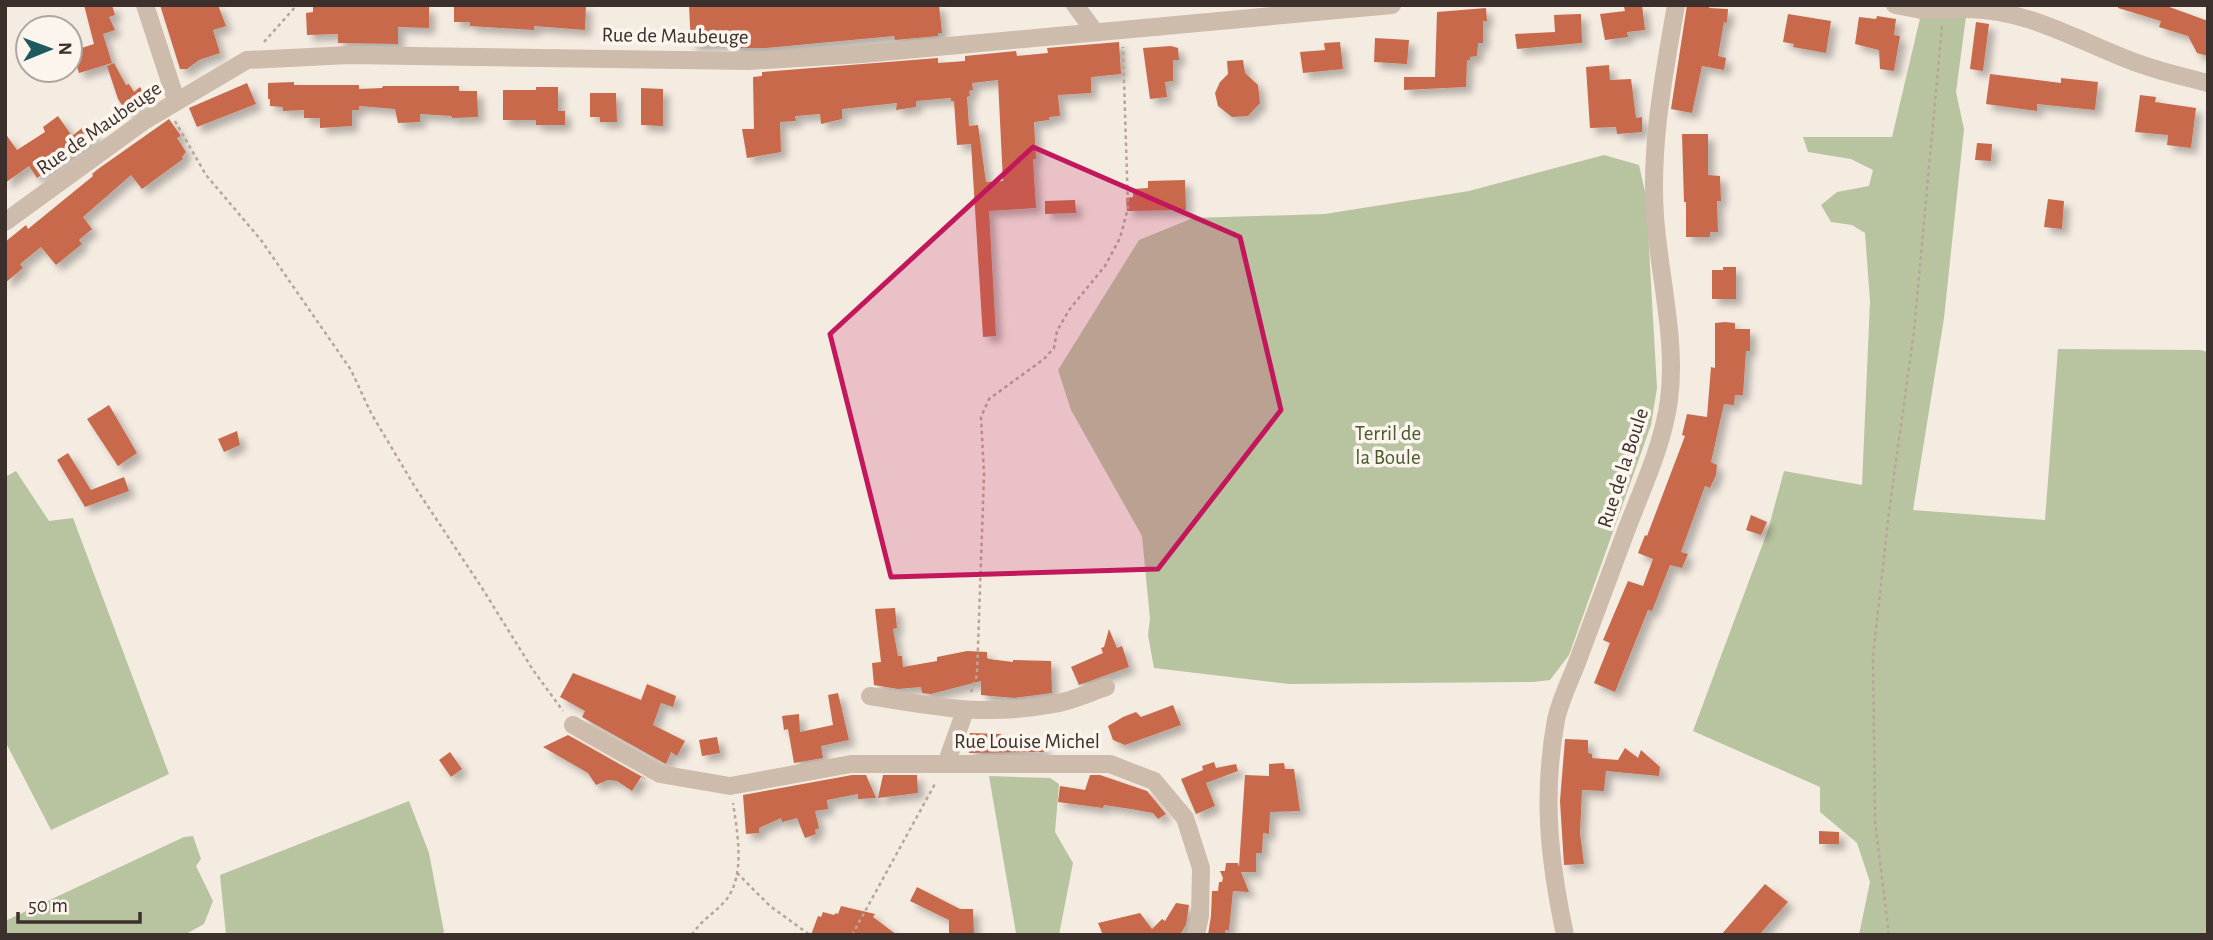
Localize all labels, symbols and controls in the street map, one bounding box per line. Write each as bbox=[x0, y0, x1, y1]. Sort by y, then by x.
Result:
north arrow bbox=[14, 14, 84, 84]
street label: Rue de Maubeuge bbox=[601, 24, 749, 48]
text: N bbox=[55, 42, 74, 56]
street label: Rue de Maubeuge bbox=[33, 77, 165, 179]
street label: Rue de la Boule bbox=[1594, 406, 1652, 530]
park label: Terril de la Boule bbox=[1355, 423, 1421, 468]
street label: Rue Louise Michel bbox=[954, 731, 1100, 752]
scale bar bbox=[18, 880, 140, 924]
text: 50 m bbox=[28, 895, 68, 916]

